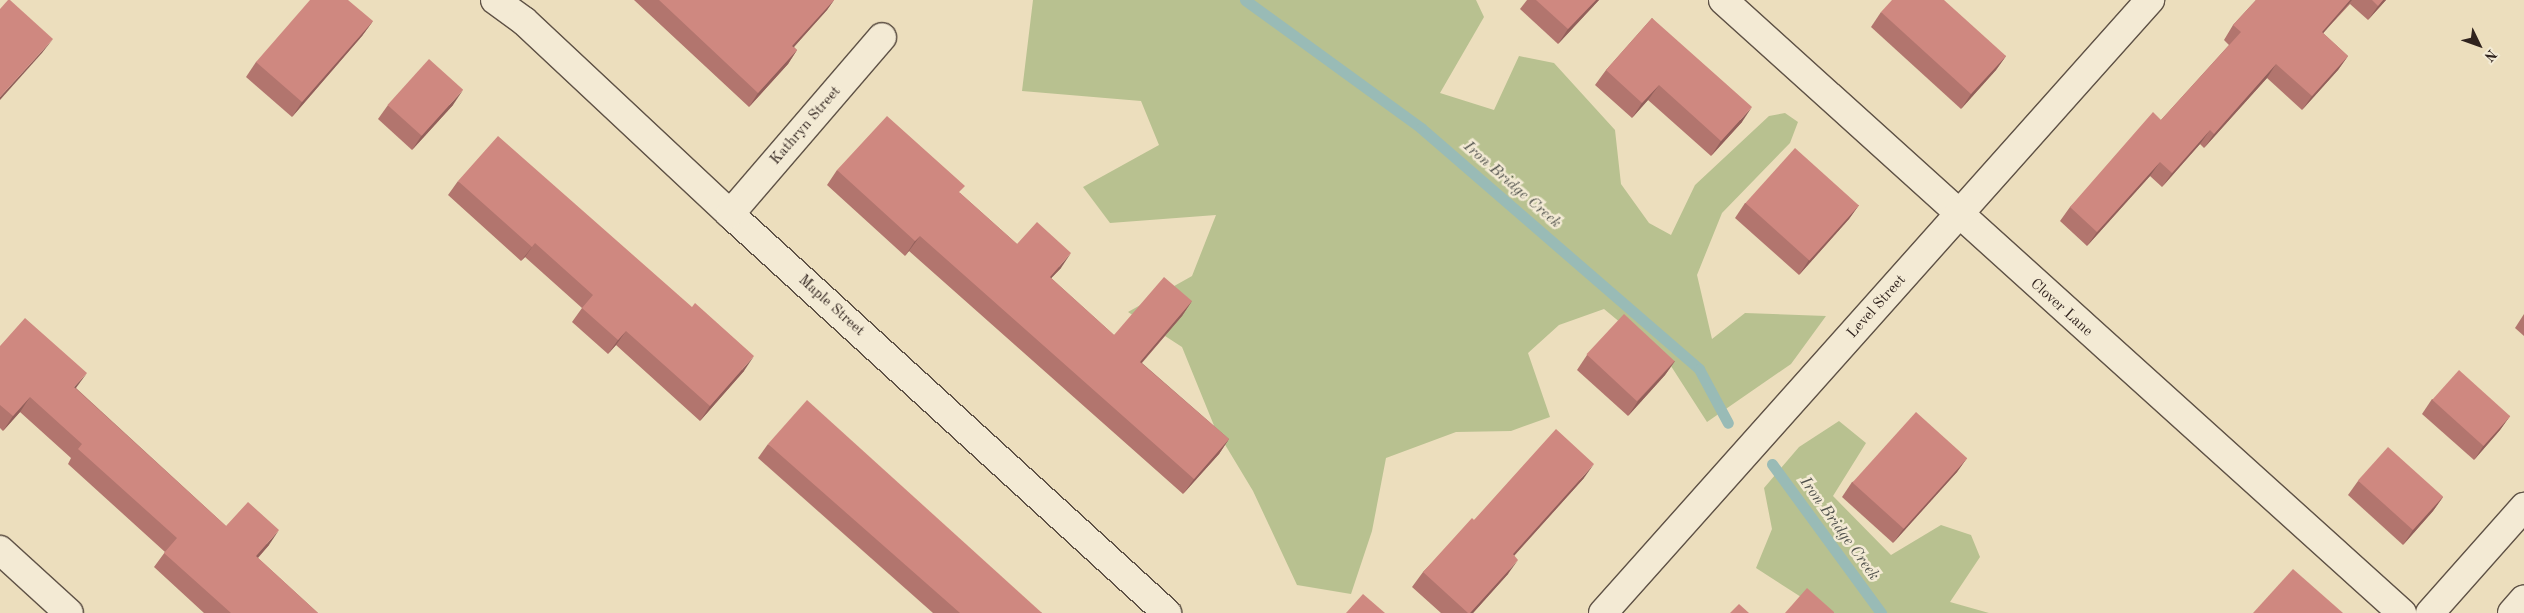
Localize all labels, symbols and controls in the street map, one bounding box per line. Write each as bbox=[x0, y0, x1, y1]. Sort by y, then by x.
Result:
north arrow bbox=[2454, 20, 2504, 70]
text: N bbox=[2481, 46, 2499, 64]
street label: Kathryn Street bbox=[767, 83, 845, 169]
water label: Iron Bridge Creek bbox=[1459, 137, 1565, 233]
street label: Maple Street bbox=[794, 272, 868, 340]
street label: Level Street bbox=[1844, 272, 1910, 342]
street label: Clover Lane bbox=[2026, 275, 2096, 341]
water label: Iron Bridge Creek bbox=[1795, 473, 1883, 585]

